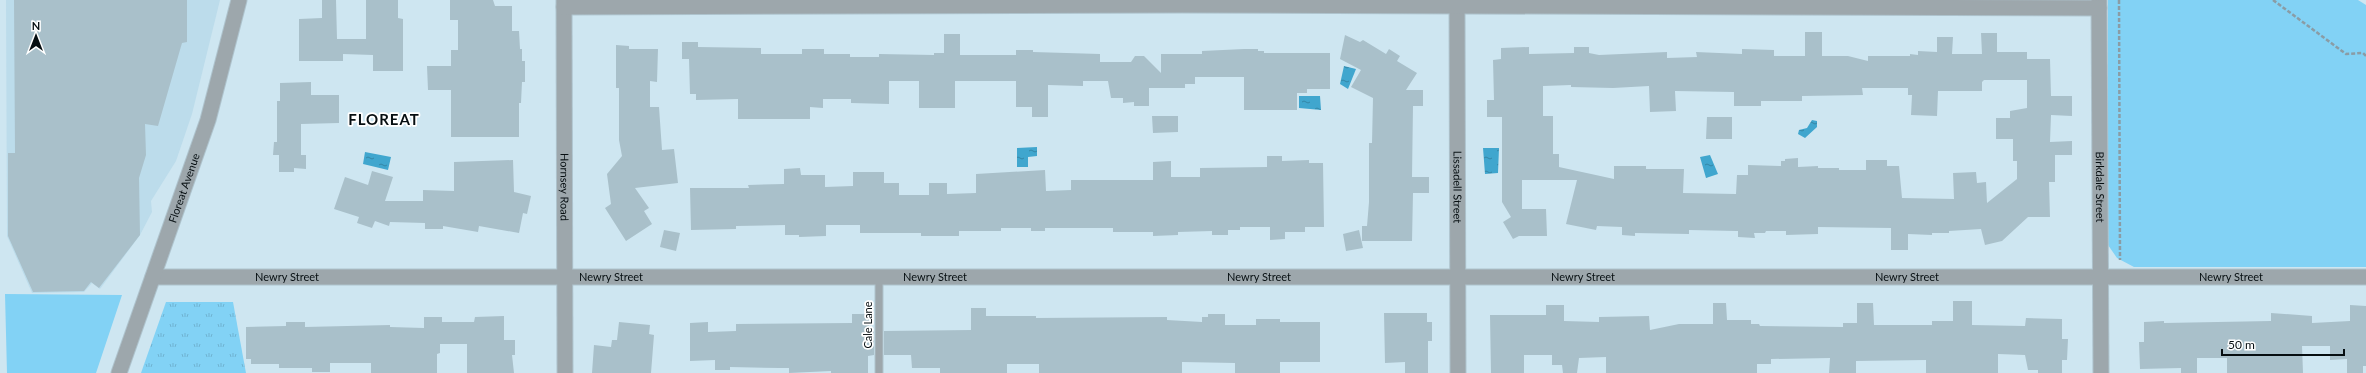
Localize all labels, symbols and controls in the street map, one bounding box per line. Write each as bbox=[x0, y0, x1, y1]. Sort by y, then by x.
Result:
north arrow bbox=[16, 16, 56, 56]
text: N bbox=[32, 19, 40, 32]
district label: FLOREAT bbox=[348, 110, 420, 128]
street label: Floreat Avenue bbox=[165, 151, 202, 224]
street label: Lissadell Street bbox=[1451, 151, 1465, 223]
street label: Birkdale Street bbox=[2094, 152, 2107, 223]
street label: Hornsey Road bbox=[558, 153, 572, 221]
street label: Newry Street bbox=[255, 270, 319, 283]
street label: Newry Street bbox=[579, 270, 643, 283]
street label: Newry Street bbox=[903, 270, 967, 283]
street label: Newry Street bbox=[1227, 270, 1291, 283]
street label: Newry Street bbox=[1551, 270, 1615, 283]
street label: Newry Street bbox=[1875, 270, 1939, 283]
street label: Newry Street bbox=[2199, 270, 2263, 283]
street label: Cale Lane bbox=[861, 301, 874, 349]
scale bar bbox=[2222, 331, 2344, 357]
text: 50 m bbox=[2228, 337, 2255, 352]

